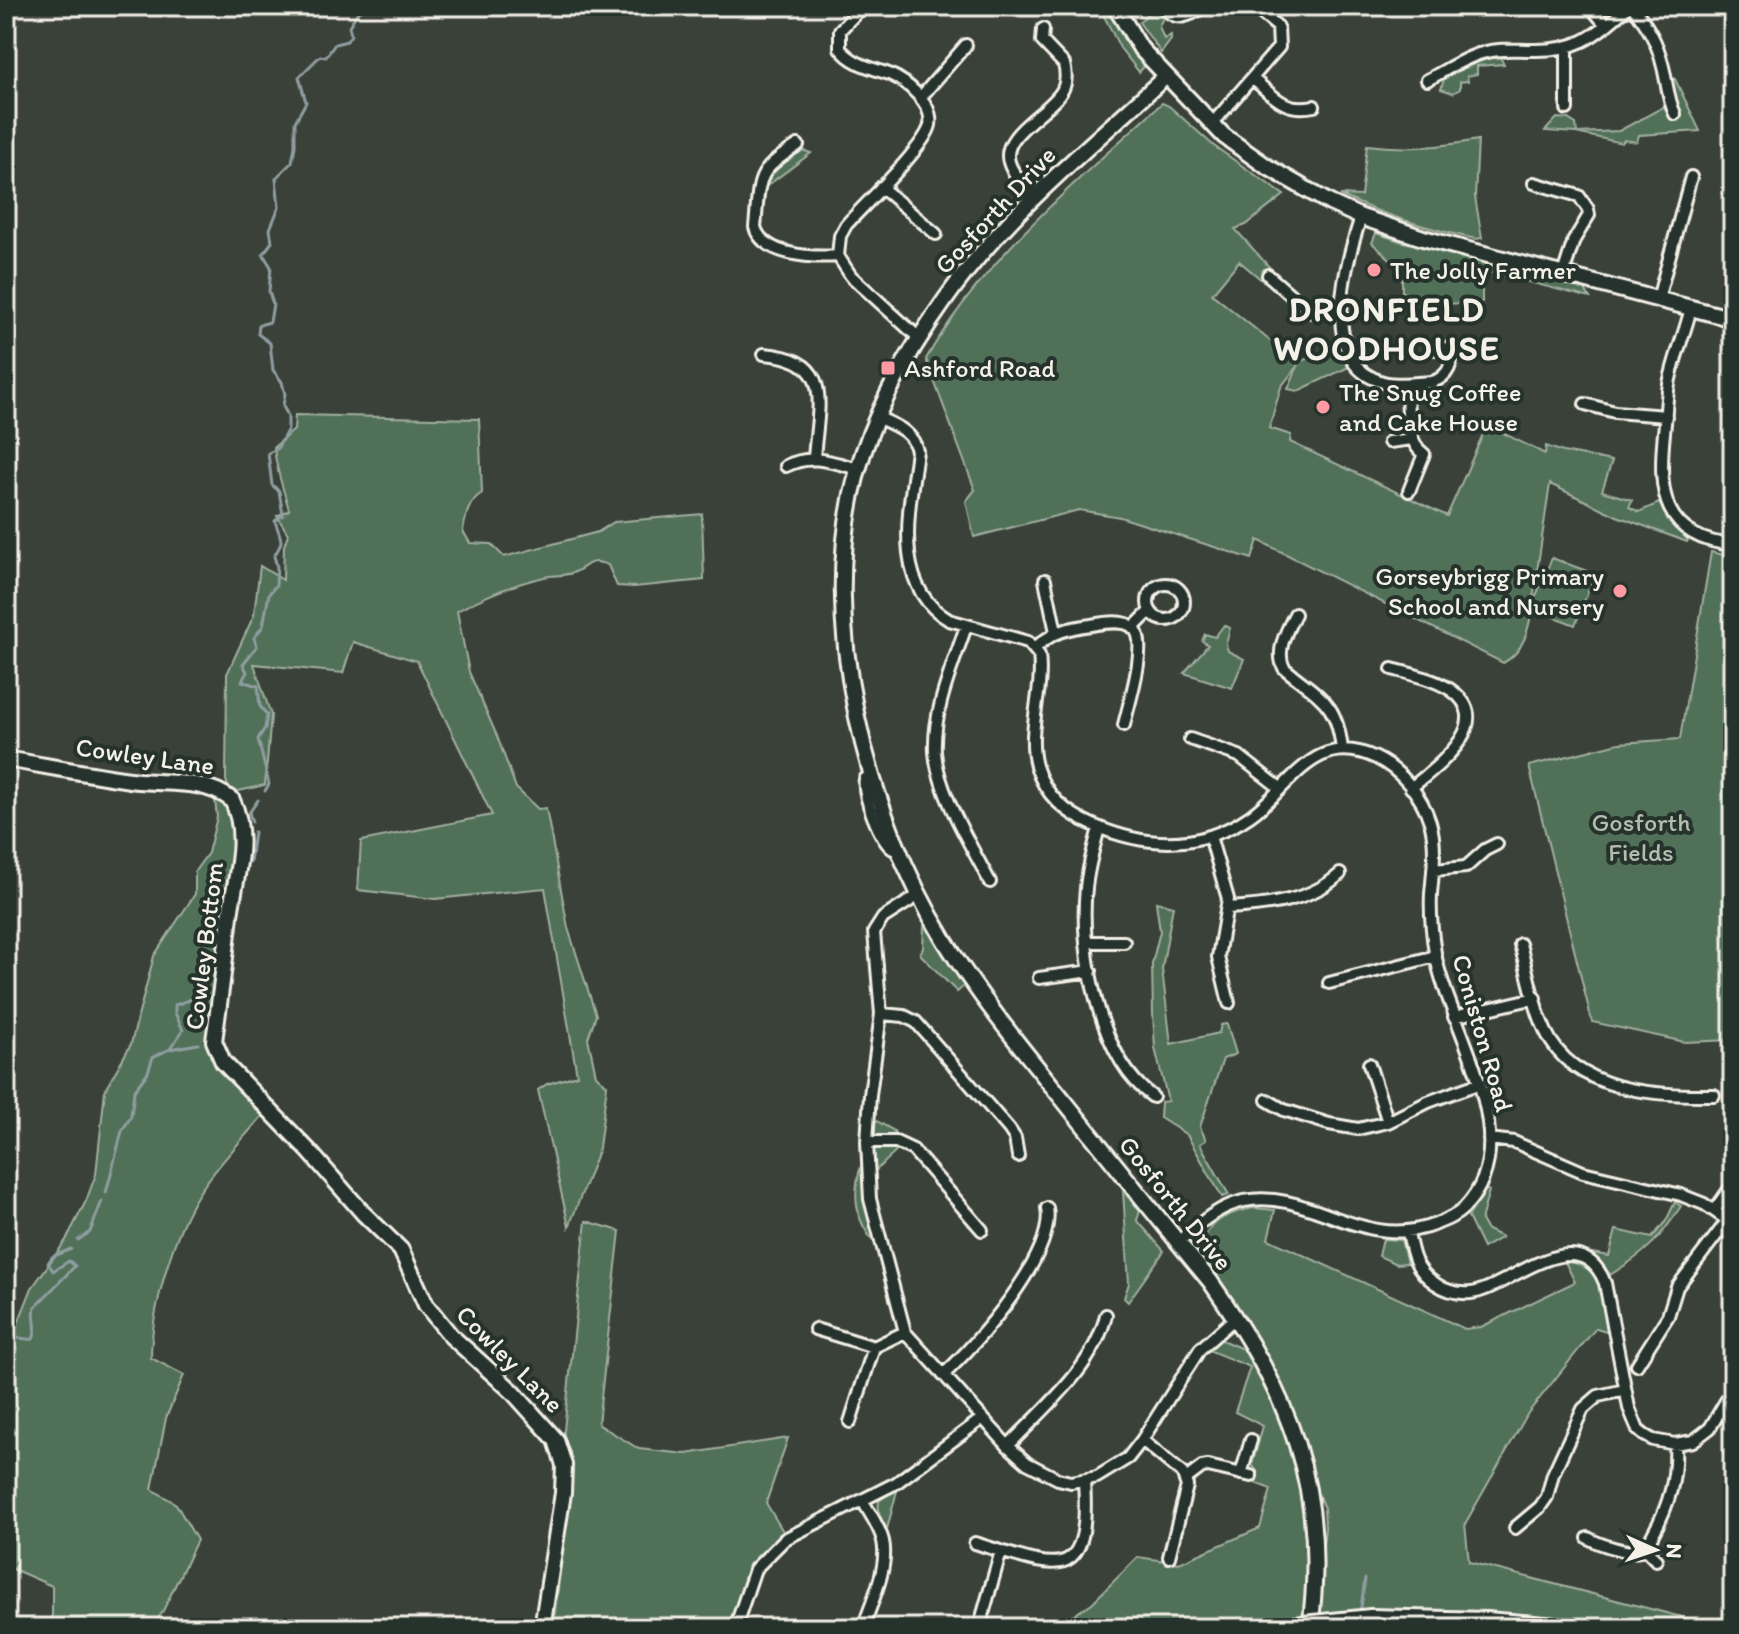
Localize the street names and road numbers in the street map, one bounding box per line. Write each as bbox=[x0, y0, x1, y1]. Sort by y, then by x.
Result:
street label: Gosforth Drive bbox=[927, 139, 1063, 281]
street label: Cowley Lane bbox=[74, 730, 216, 782]
street label: Cowley Bottom bbox=[178, 860, 230, 1032]
street label: Coniston Road bbox=[1445, 951, 1521, 1115]
street label: Gosforth Drive bbox=[1112, 1129, 1240, 1277]
street label: Cowley Lane bbox=[449, 1298, 571, 1420]

